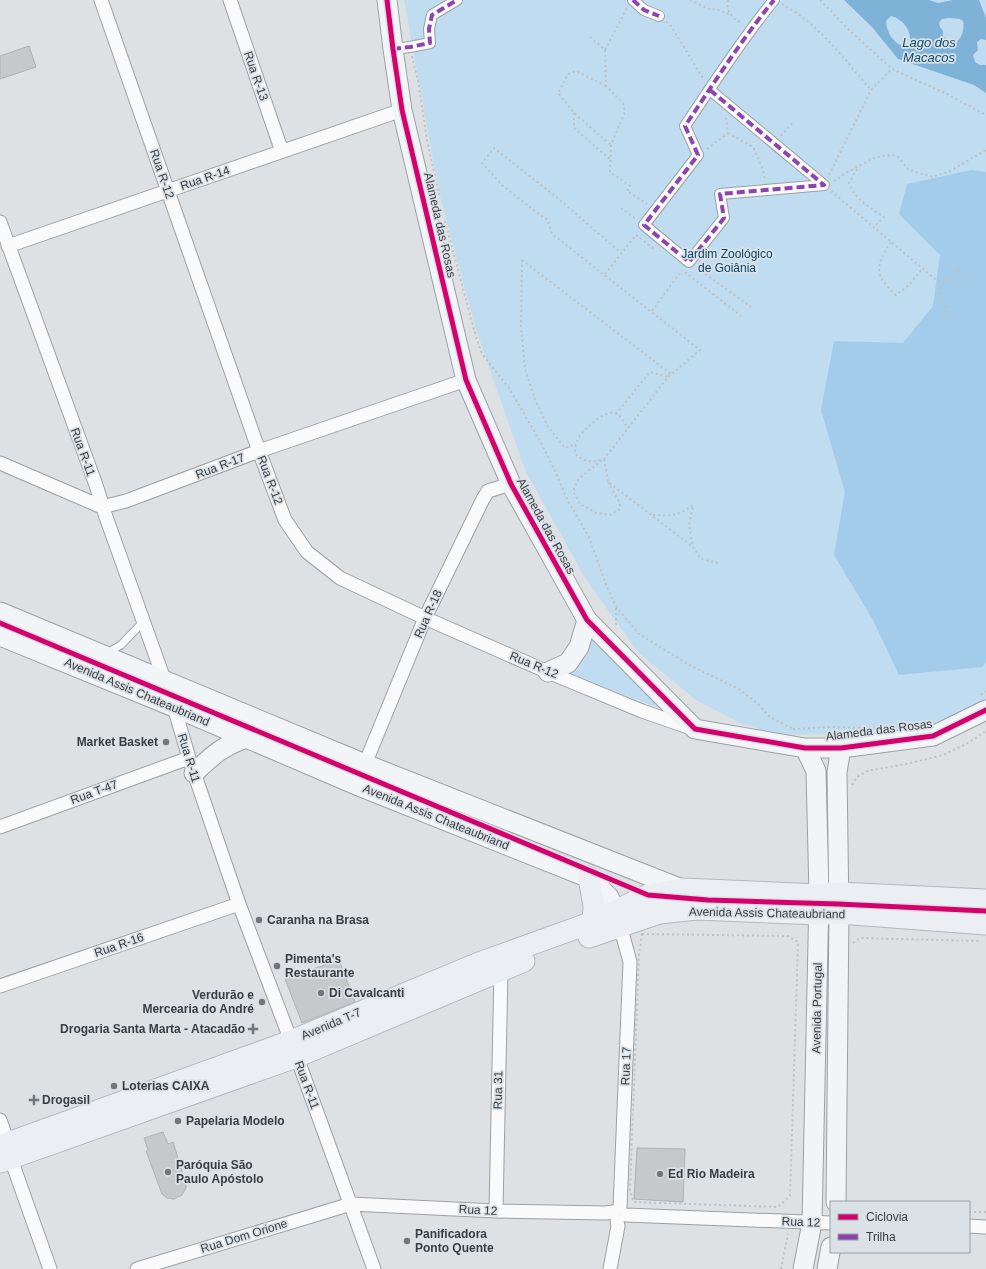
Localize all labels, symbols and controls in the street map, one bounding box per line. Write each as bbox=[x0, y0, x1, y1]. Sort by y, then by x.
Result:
water label: Lago dos Macacos bbox=[902, 35, 956, 65]
street label: Rua R-13 bbox=[241, 49, 271, 103]
street label: Rua R-12 bbox=[147, 147, 177, 201]
street label: Rua R-14 bbox=[178, 163, 232, 193]
street label: Alameda das Rosas bbox=[421, 171, 459, 279]
park label: Jardim Zoológico de Goiânia bbox=[681, 247, 773, 275]
street label: Rua R-11 bbox=[68, 426, 98, 478]
street label: Rua R-17 bbox=[194, 450, 247, 482]
street label: Rua R-12 bbox=[254, 454, 286, 507]
street label: Alameda das Rosas bbox=[514, 476, 578, 576]
street label: Rua R-18 bbox=[411, 587, 445, 640]
street label: Rua R-12 bbox=[508, 649, 561, 682]
street label: Avenida Assis Chateaubriand bbox=[62, 655, 212, 729]
street label: Alameda das Rosas bbox=[825, 717, 933, 743]
street label: Rua R-11 bbox=[175, 732, 203, 784]
place label: Market Basket bbox=[77, 735, 158, 749]
marker: Market Basket bbox=[161, 737, 171, 747]
street label: Rua T-47 bbox=[69, 777, 120, 807]
street label: Avenida Assis Chateaubriand bbox=[361, 781, 511, 853]
street label: Avenida Assis Chateaubriand bbox=[689, 905, 845, 921]
place label: Caranha na Brasa bbox=[267, 913, 369, 927]
marker: Caranha na Brasa bbox=[254, 915, 264, 925]
street label: Rua R-16 bbox=[92, 930, 146, 960]
place label: Pimenta's Restaurante bbox=[285, 952, 355, 980]
marker: Pimenta's Restaurante bbox=[272, 961, 282, 971]
street label: Avenida Portugal bbox=[809, 962, 825, 1054]
place label: Di Cavalcanti bbox=[329, 986, 404, 1000]
place label: Verdurão e Mercearia do André bbox=[142, 988, 254, 1016]
marker: Di Cavalcanti bbox=[316, 988, 326, 998]
marker: Verdurão e Mercearia do André bbox=[257, 997, 267, 1007]
street label: Avenida T-7 bbox=[299, 1005, 363, 1043]
place label: Drogaria Santa Marta - Atacadão bbox=[60, 1022, 245, 1036]
marker: Drogaria Santa Marta - Atacadão bbox=[248, 1024, 258, 1034]
street label: Rua 17 bbox=[618, 1046, 634, 1086]
street label: Rua R-11 bbox=[292, 1059, 322, 1111]
street label: Rua 31 bbox=[491, 1070, 505, 1109]
place label: Loterias CAIXA bbox=[122, 1079, 210, 1093]
marker: Loterias CAIXA bbox=[109, 1081, 119, 1091]
place label: Drogasil bbox=[42, 1093, 90, 1107]
marker: Drogasil bbox=[29, 1095, 39, 1105]
place label: Papelaria Modelo bbox=[186, 1114, 285, 1128]
marker: Papelaria Modelo bbox=[173, 1116, 183, 1126]
place label: Paróquia São Paulo Apóstolo bbox=[176, 1158, 264, 1186]
marker: Paróquia São Paulo Apóstolo bbox=[163, 1167, 173, 1177]
place label: Ed Rio Madeira bbox=[668, 1167, 755, 1181]
marker: Ed Rio Madeira bbox=[655, 1169, 665, 1179]
legend bbox=[830, 1201, 970, 1253]
street label: Rua 12 bbox=[458, 1202, 498, 1218]
text: Ciclovia bbox=[866, 1210, 908, 1224]
street label: Rua 12 bbox=[781, 1214, 821, 1230]
street label: Rua Dom Orione bbox=[199, 1216, 289, 1256]
place label: Panificadora Ponto Quente bbox=[415, 1227, 494, 1255]
text: Trilha bbox=[866, 1230, 896, 1244]
marker: Panificadora Ponto Quente bbox=[402, 1236, 412, 1246]

